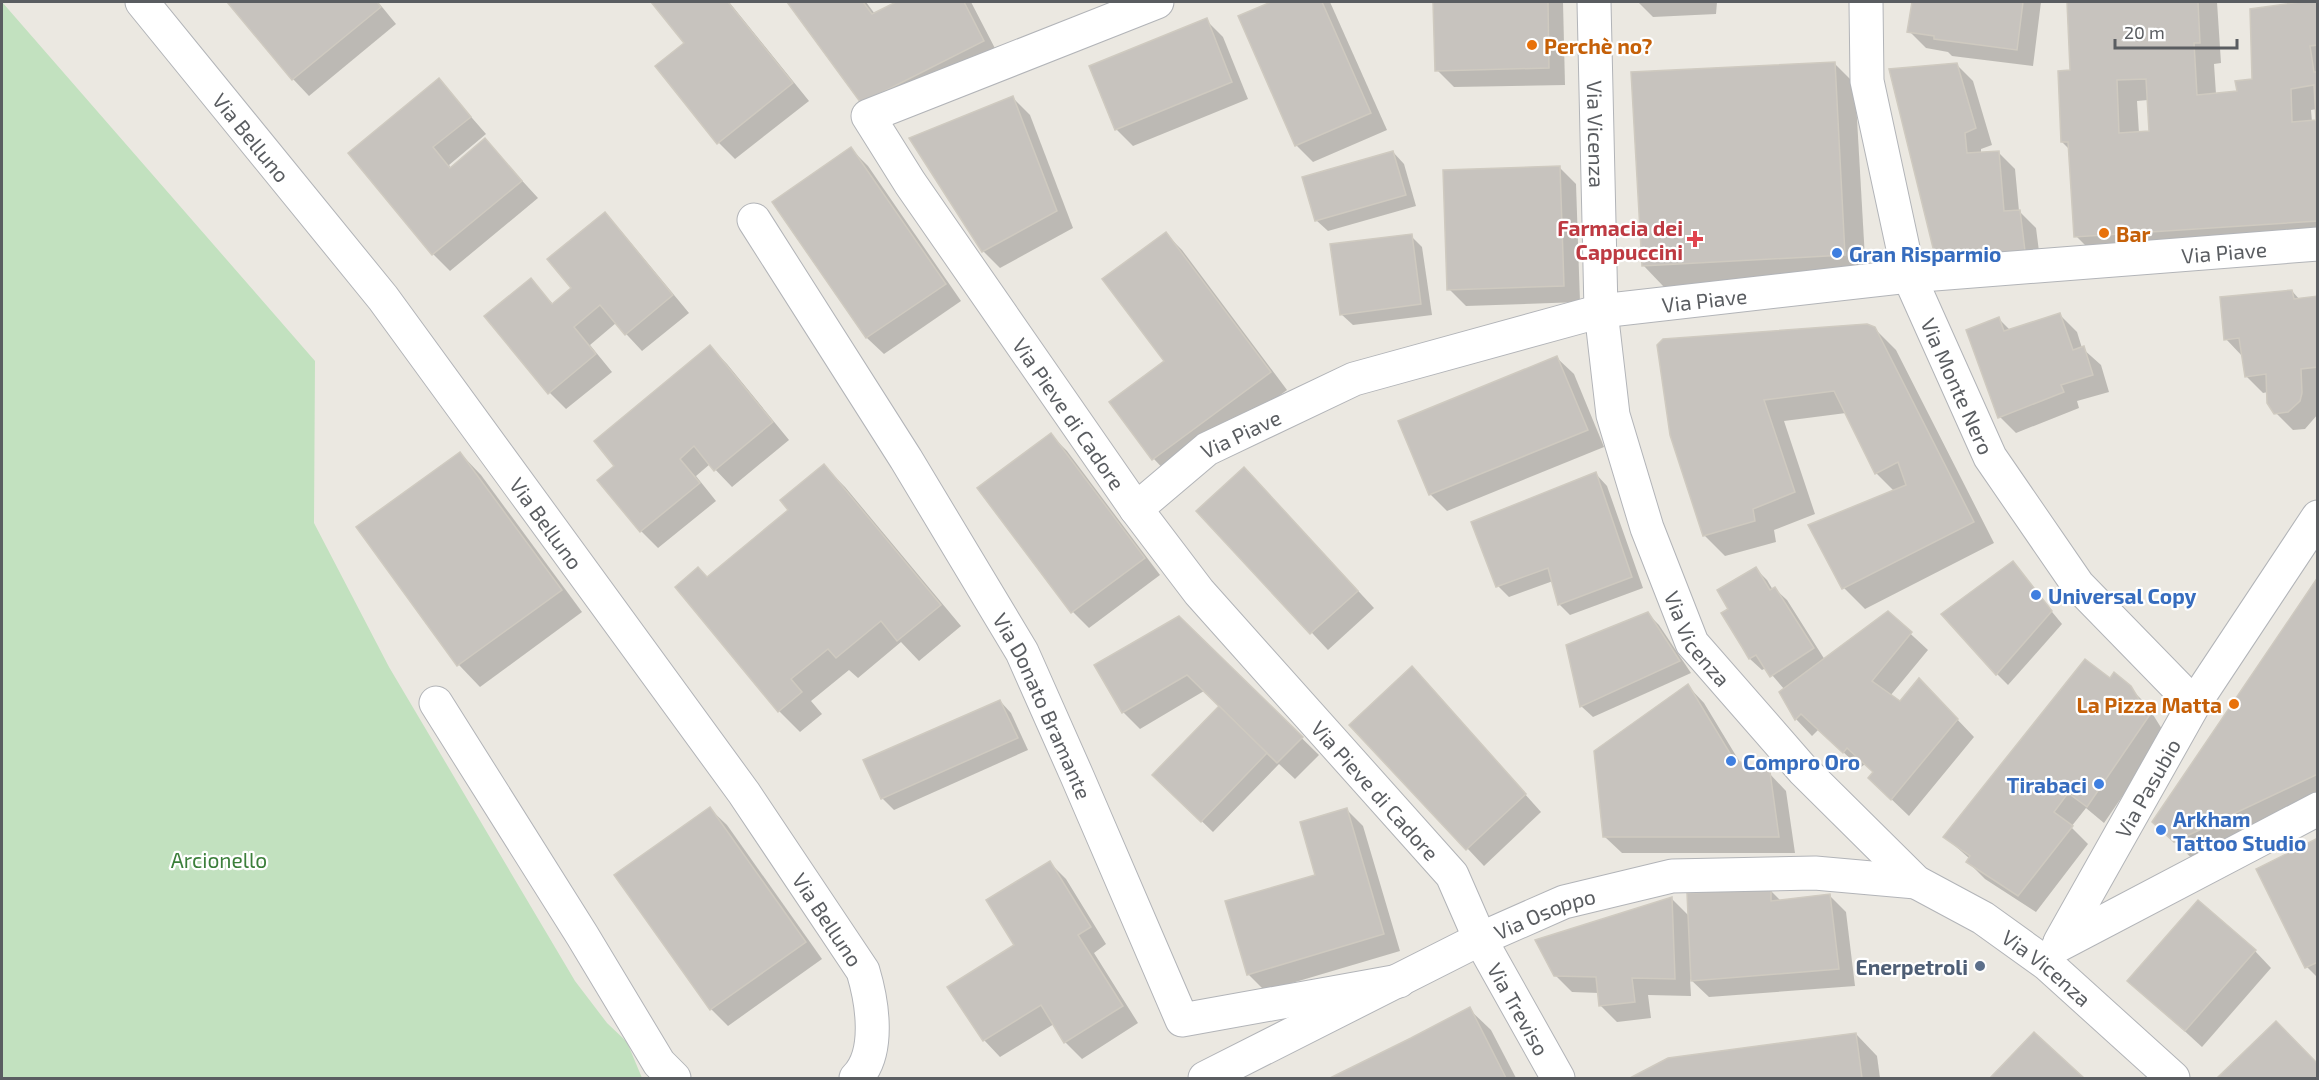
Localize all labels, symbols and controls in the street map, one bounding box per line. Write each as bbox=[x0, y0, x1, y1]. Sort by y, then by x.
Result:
scale bar bbox=[2115, 12, 2236, 50]
text: 20 m bbox=[2124, 21, 2165, 43]
place label: Perchè no? bbox=[1544, 33, 1653, 58]
marker: Perchè no? bbox=[1525, 38, 1539, 52]
street label: Via Vicenza bbox=[1583, 80, 1611, 188]
street label: Via Belluno bbox=[208, 87, 295, 186]
place label: Farmacia dei Cappuccini bbox=[1557, 215, 1683, 264]
place label: Bar bbox=[2116, 221, 2150, 246]
marker: Bar bbox=[2097, 226, 2111, 240]
marker: Farmacia dei Cappuccini bbox=[1688, 232, 1702, 246]
street label: Via Piave bbox=[2180, 236, 2268, 267]
place label: Gran Risparmio bbox=[1849, 241, 2001, 266]
marker: Gran Risparmio bbox=[1830, 246, 1844, 260]
street label: Via Piave bbox=[1660, 282, 1748, 317]
street label: Via Monte Nero bbox=[1917, 314, 2000, 458]
street label: Via Pieve di Cadore bbox=[1008, 333, 1131, 494]
street label: Via Piave bbox=[1196, 403, 1284, 463]
street label: Via Belluno bbox=[505, 472, 589, 574]
place label: Universal Copy bbox=[2048, 583, 2197, 609]
street label: Via Vicenza bbox=[1660, 587, 1736, 691]
marker: Universal Copy bbox=[2029, 588, 2043, 602]
street label: Via Donato Bramante bbox=[989, 608, 1098, 802]
place label: La Pizza Matta bbox=[2076, 692, 2222, 717]
marker: La Pizza Matta bbox=[2227, 697, 2241, 711]
street label: Via Pieve di Cadore bbox=[1307, 715, 1445, 865]
street label: Via Pasubio bbox=[2109, 734, 2185, 842]
place label: Compro Oro bbox=[1743, 749, 1860, 774]
marker: Compro Oro bbox=[1724, 754, 1738, 768]
place label: Tirabaci bbox=[2007, 772, 2087, 797]
marker: Tirabaci bbox=[2092, 777, 2106, 791]
place label: Arkham Tattoo Studio bbox=[2173, 806, 2306, 855]
marker: Arkham Tattoo Studio bbox=[2154, 823, 2168, 837]
park label: Arcionello bbox=[171, 847, 267, 872]
street label: Via Belluno bbox=[788, 868, 868, 971]
street label: Via Osoppo bbox=[1490, 882, 1598, 944]
street label: Via Vicenza bbox=[1998, 924, 2097, 1011]
place label: Enerpetroli bbox=[1856, 954, 1968, 979]
street label: Via Treviso bbox=[1483, 958, 1555, 1059]
marker: Enerpetroli bbox=[1973, 959, 1987, 973]

